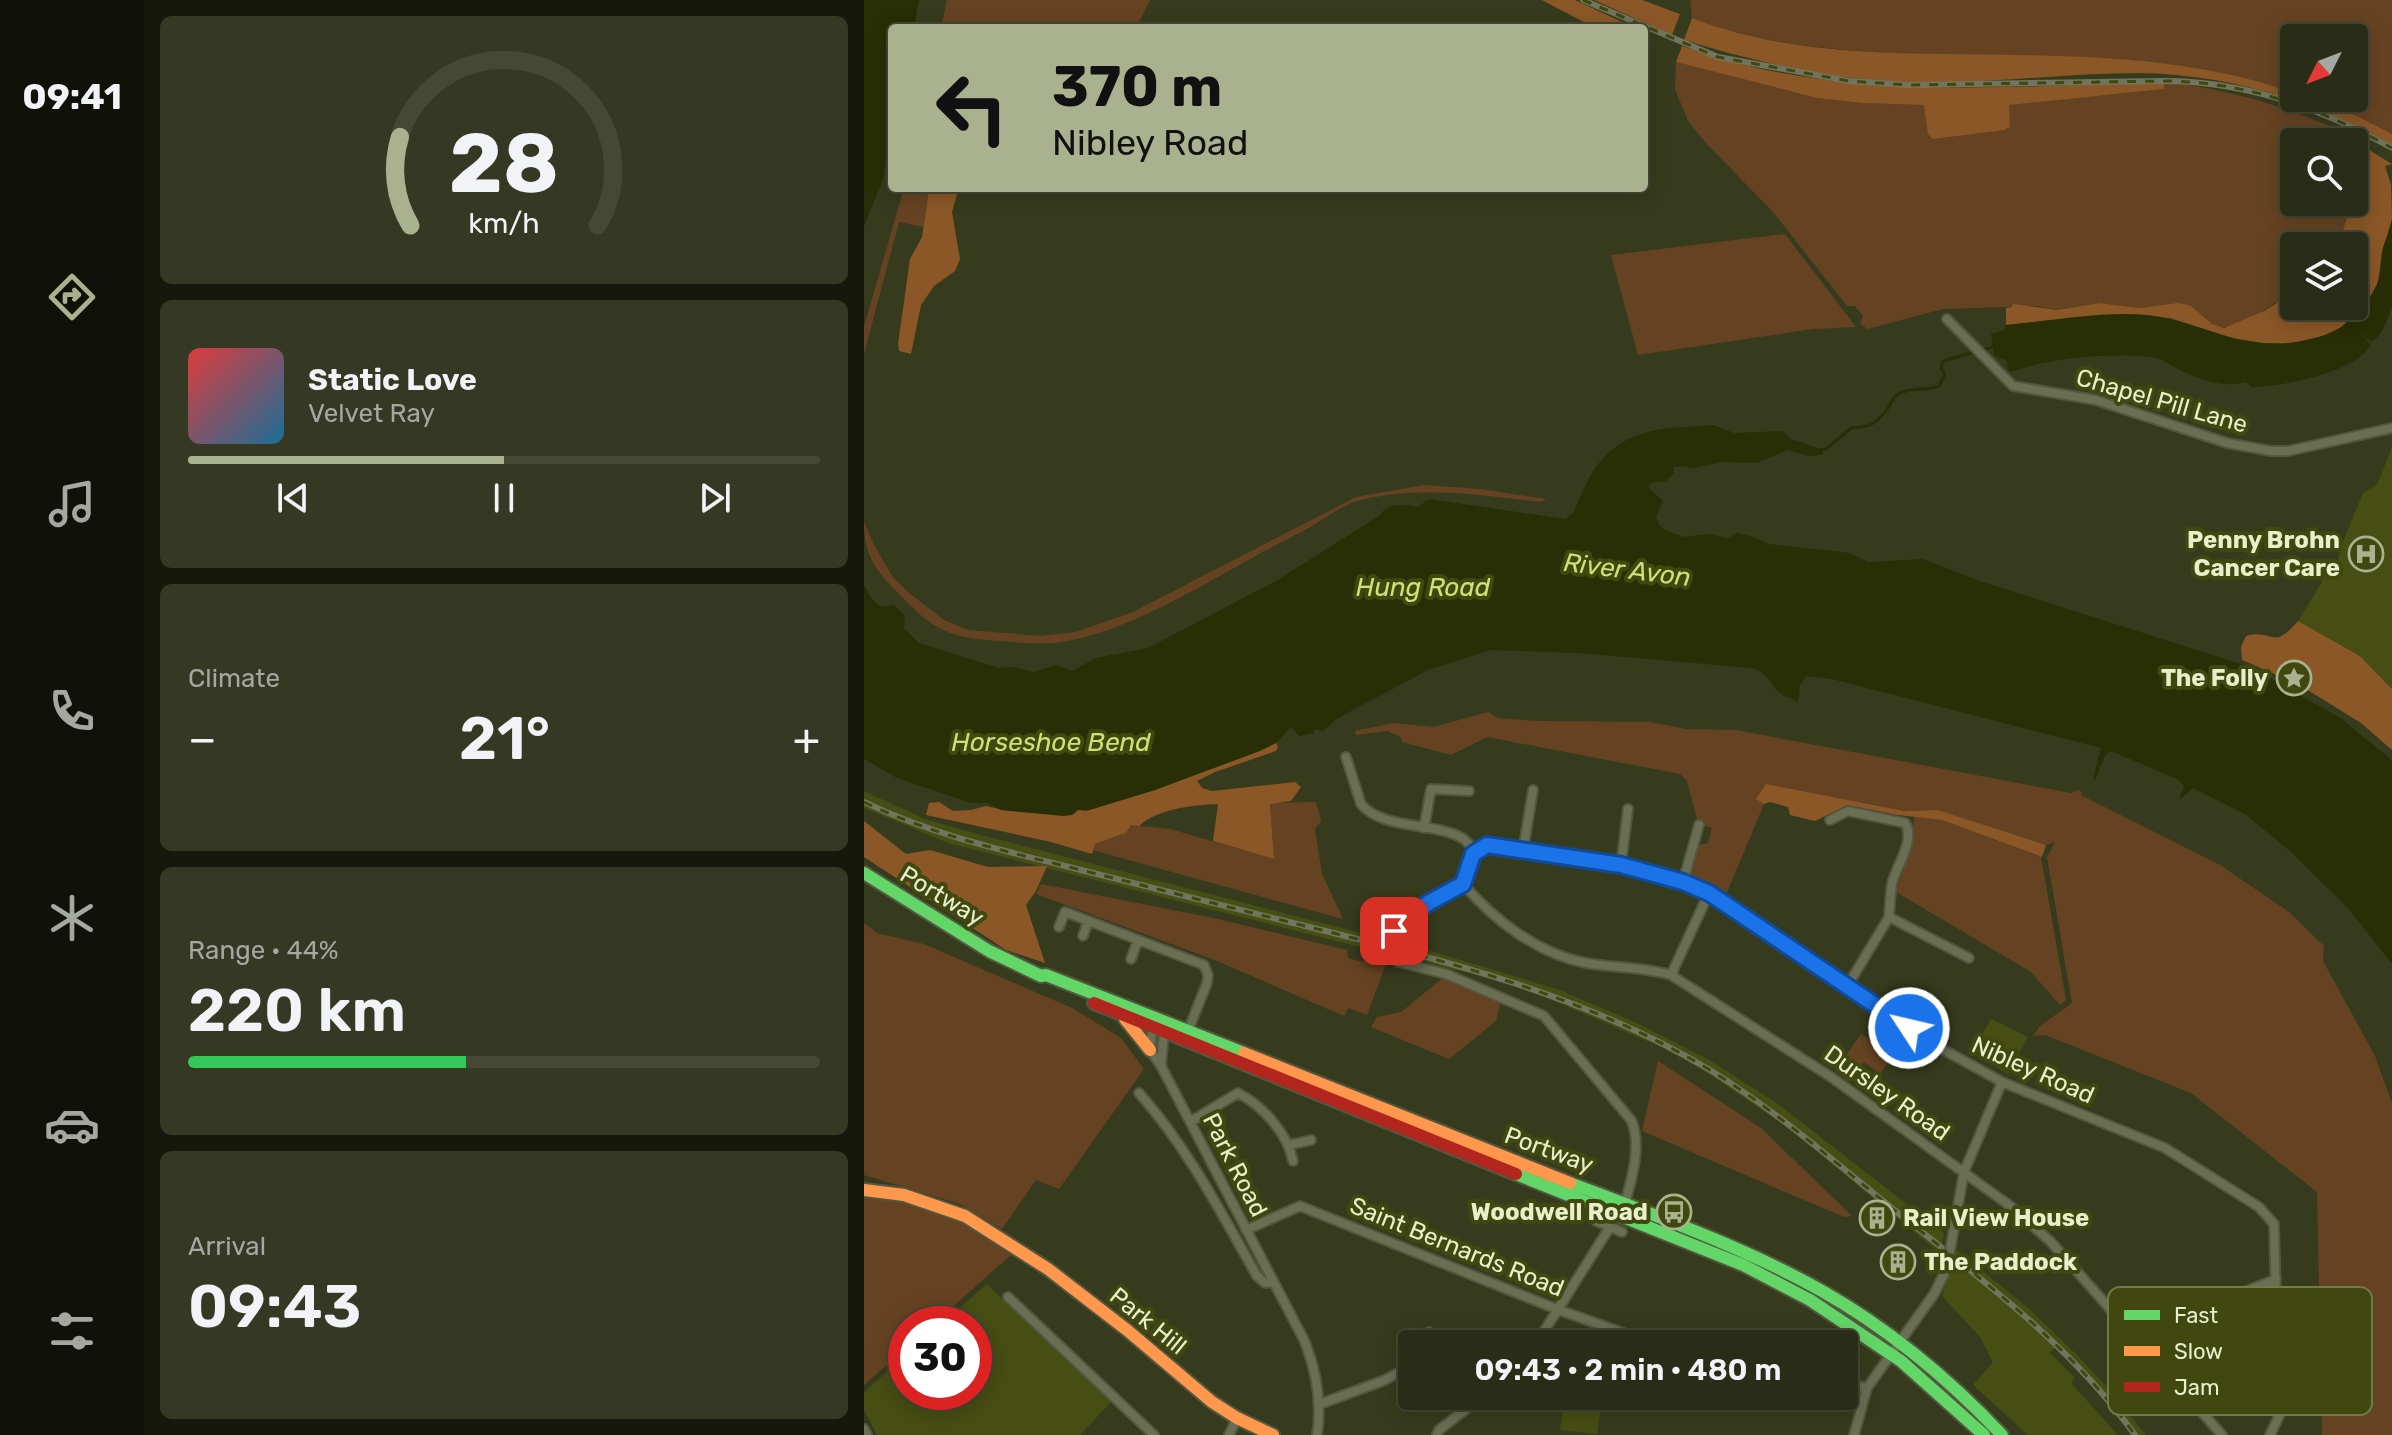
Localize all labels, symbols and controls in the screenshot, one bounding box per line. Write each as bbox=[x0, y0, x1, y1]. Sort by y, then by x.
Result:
north arrow bbox=[2280, 24, 2368, 112]
map controls bbox=[2280, 24, 2368, 320]
text: 370 m bbox=[1052, 54, 1222, 120]
icon: left bbox=[920, 56, 1024, 160]
text: 09:41 bbox=[22, 75, 122, 118]
text: 28 bbox=[449, 113, 559, 212]
text: Nibley Road bbox=[1052, 121, 1248, 164]
button: search bbox=[2280, 128, 2368, 216]
text: km/h bbox=[468, 206, 540, 240]
button: layers bbox=[2280, 232, 2368, 320]
icon: directions bbox=[44, 269, 100, 325]
text: Static Love bbox=[308, 362, 477, 398]
street label: Chapel Pill Lane bbox=[2073, 363, 2251, 439]
text: Velvet Ray bbox=[308, 398, 435, 429]
icon: music bbox=[44, 476, 100, 532]
icon: previous bbox=[271, 476, 315, 520]
icon: pause bbox=[482, 476, 526, 520]
icon: next bbox=[693, 476, 737, 520]
place label: Penny Brohn Cancer Care bbox=[2187, 526, 2340, 582]
hospital icon: Penny Brohn Cancer Care bbox=[2347, 535, 2385, 573]
water label: River Avon bbox=[1562, 547, 1692, 593]
water label: Hung Road bbox=[1356, 572, 1491, 603]
place icon: The Folly bbox=[2275, 659, 2313, 697]
text: Climate bbox=[188, 663, 280, 694]
place label: The Folly bbox=[2161, 664, 2268, 692]
icon: phone bbox=[44, 683, 100, 739]
text: 21° bbox=[459, 703, 550, 774]
text: − bbox=[188, 713, 217, 765]
text: + bbox=[793, 713, 820, 765]
water label: Horseshoe Bend bbox=[951, 727, 1151, 758]
street label: Portway bbox=[895, 860, 989, 932]
icon: climate bbox=[44, 890, 100, 946]
pin bbox=[1360, 897, 1428, 965]
icon: arrive bbox=[1372, 909, 1416, 953]
text: Range · 44% bbox=[188, 935, 339, 966]
text: 220 km bbox=[188, 975, 406, 1046]
position arrow bbox=[1867, 986, 1951, 1070]
street label: Nibley Road bbox=[1967, 1031, 2099, 1109]
street label: Dursley Road bbox=[1819, 1040, 1955, 1146]
icon: car bbox=[44, 1097, 100, 1153]
street label: Park Road bbox=[1197, 1109, 1273, 1221]
street label: Portway bbox=[1501, 1121, 1597, 1179]
street label: Saint Bernards Road bbox=[1346, 1191, 1568, 1303]
bus stop icon: Woodwell Road bbox=[1655, 1193, 1693, 1231]
place label: Woodwell Road bbox=[1471, 1198, 1648, 1226]
building icon: Rail View House bbox=[1858, 1199, 1896, 1237]
place label: Rail View House bbox=[1903, 1204, 2089, 1232]
text: Arrival bbox=[188, 1231, 266, 1262]
building icon: The Paddock bbox=[1879, 1243, 1917, 1281]
place label: The Paddock bbox=[1924, 1248, 2077, 1276]
text: 09:43 bbox=[188, 1271, 361, 1342]
street label: Park Hill bbox=[1104, 1282, 1192, 1360]
legend bbox=[2108, 1287, 2372, 1415]
text: Fast bbox=[2174, 1302, 2219, 1329]
icon: filters bbox=[44, 1303, 100, 1359]
speed limit sign: 30 bbox=[888, 1306, 992, 1410]
text: Slow bbox=[2174, 1338, 2223, 1365]
text: 09:43 · 2 min · 480 m bbox=[1474, 1352, 1782, 1388]
text: Jam bbox=[2174, 1374, 2220, 1401]

